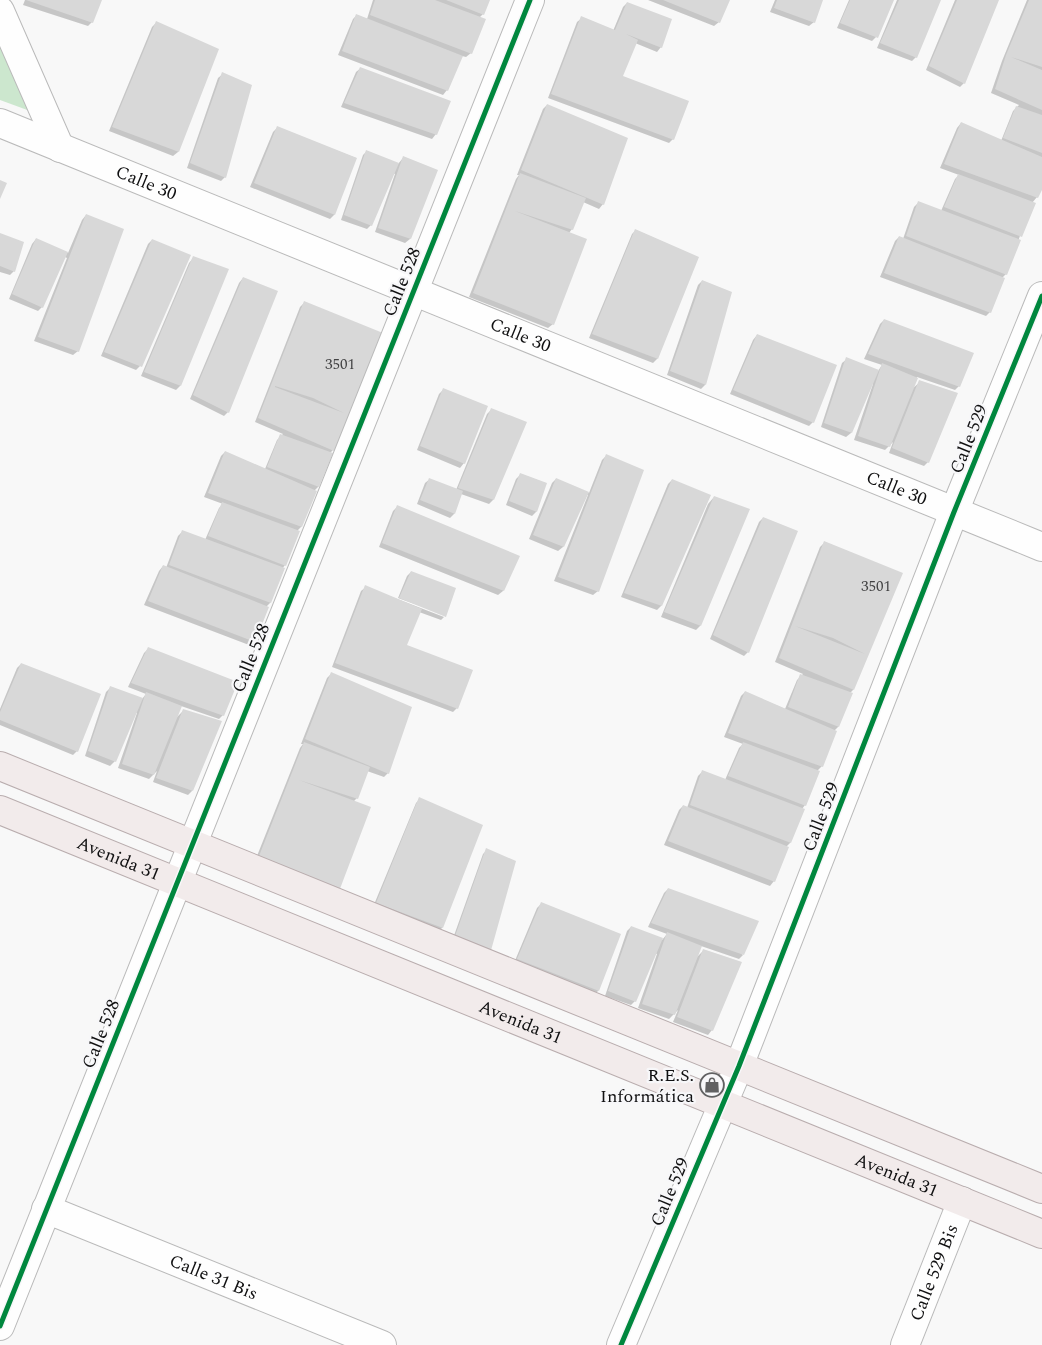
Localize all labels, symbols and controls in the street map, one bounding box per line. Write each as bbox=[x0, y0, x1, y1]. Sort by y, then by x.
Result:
street label: Calle 30 bbox=[112, 158, 181, 207]
street label: Calle 528 bbox=[376, 243, 428, 321]
street label: Calle 30 bbox=[486, 310, 555, 359]
house number: 3501 bbox=[325, 353, 355, 376]
street label: Calle 529 bbox=[943, 400, 995, 478]
street label: Calle 30 bbox=[862, 463, 931, 512]
house number: 3501 bbox=[861, 575, 891, 598]
street label: Calle 528 bbox=[225, 619, 277, 697]
street label: Calle 529 bbox=[795, 778, 847, 856]
street label: Avenida 31 bbox=[73, 829, 164, 887]
street label: Avenida 31 bbox=[475, 993, 566, 1051]
street label: Calle 528 bbox=[75, 995, 127, 1073]
place label: R.E.S. Informática bbox=[600, 1062, 694, 1110]
shop icon: R.E.S. Informática bbox=[699, 1072, 725, 1098]
street label: Avenida 31 bbox=[851, 1146, 942, 1204]
street label: Calle 529 bbox=[643, 1153, 697, 1231]
street label: Calle 529 Bis bbox=[902, 1220, 965, 1325]
street label: Calle 31 Bis bbox=[165, 1247, 262, 1307]

